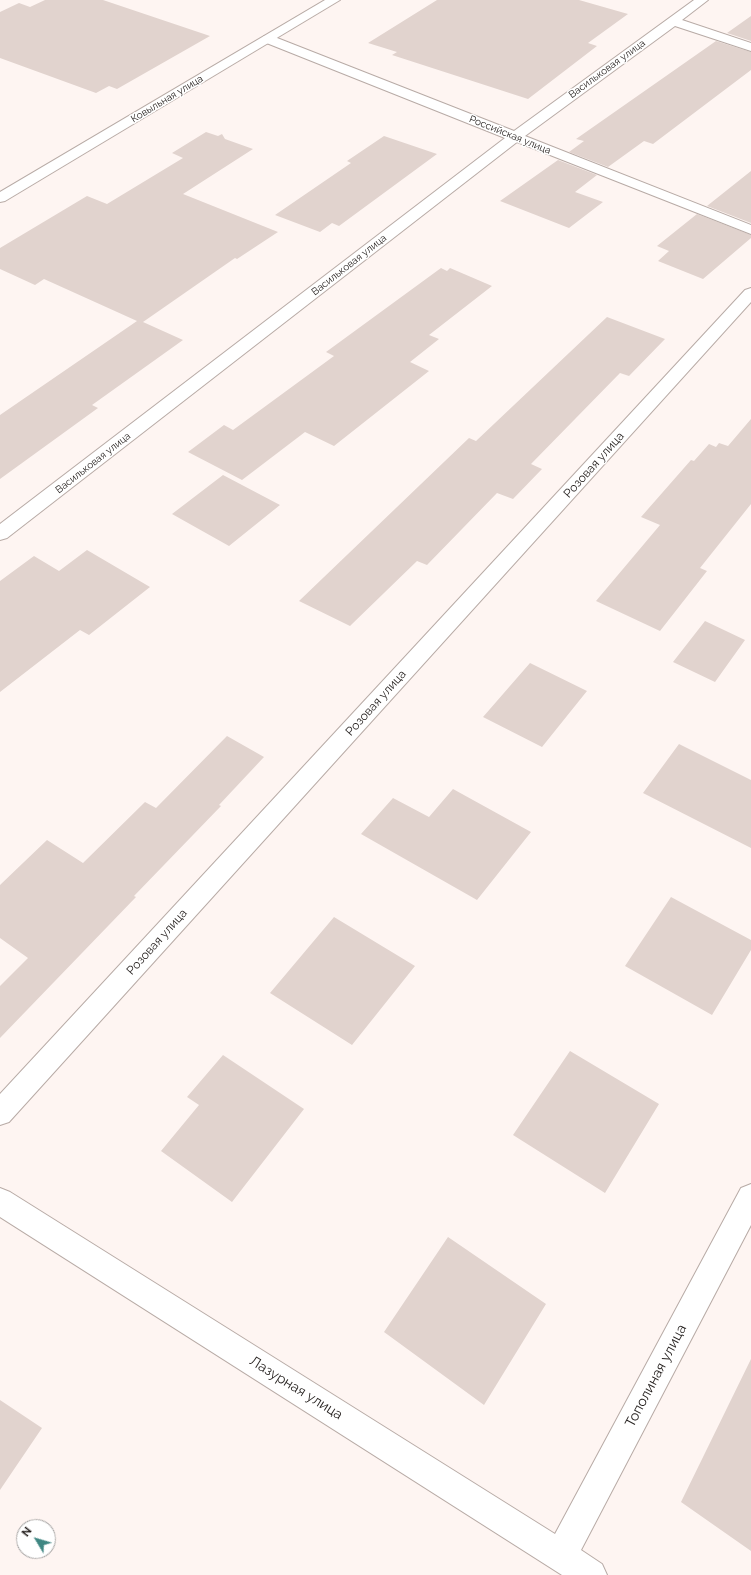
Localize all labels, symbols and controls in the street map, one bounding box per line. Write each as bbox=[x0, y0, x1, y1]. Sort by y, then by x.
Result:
street label: Васильковая улица bbox=[566, 37, 648, 101]
street label: Ковыльная улица bbox=[129, 73, 205, 125]
street label: Российская улица bbox=[467, 113, 553, 157]
street label: Васильковая улица bbox=[309, 232, 389, 298]
street label: Розовая улица bbox=[561, 429, 627, 501]
street label: Васильковая улица bbox=[53, 430, 133, 496]
street label: Розовая улица bbox=[343, 667, 409, 739]
street label: Розовая улица bbox=[124, 906, 190, 978]
street label: Тополиная улица bbox=[622, 1322, 690, 1430]
street label: Лазурная улица bbox=[246, 1353, 346, 1423]
north arrow bbox=[16, 1519, 56, 1559]
text: N bbox=[19, 1525, 35, 1539]

